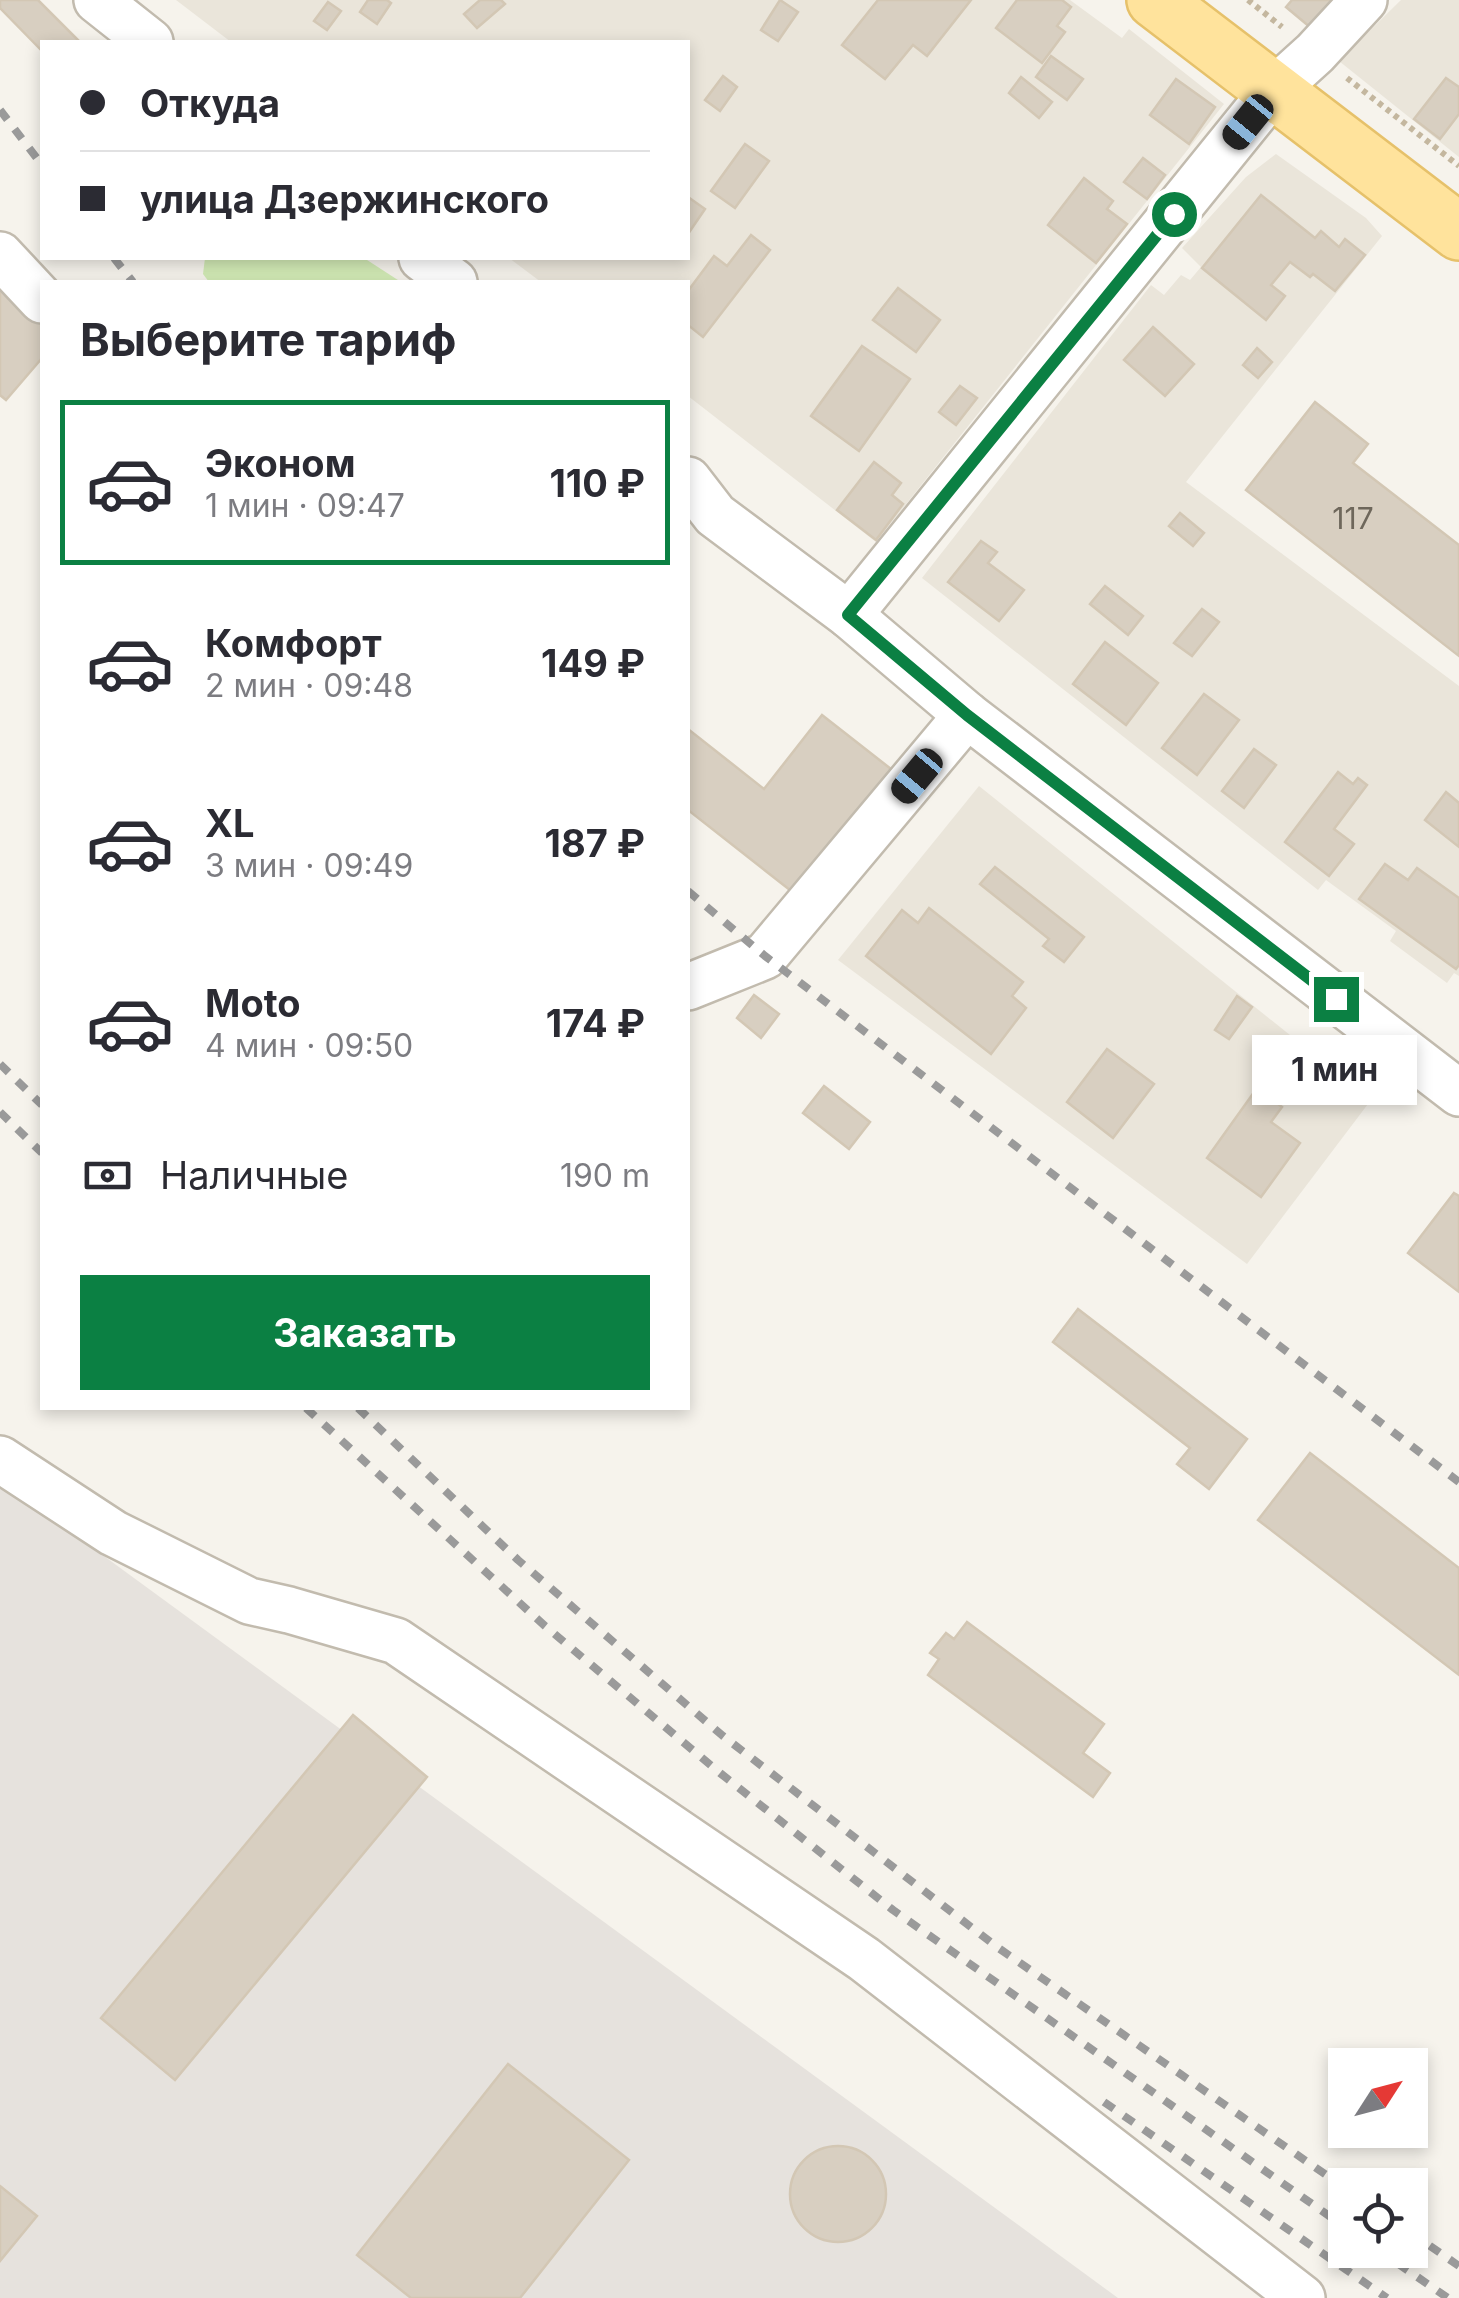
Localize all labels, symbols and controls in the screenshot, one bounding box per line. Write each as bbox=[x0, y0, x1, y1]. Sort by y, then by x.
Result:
text: Откуда bbox=[140, 80, 280, 126]
car bbox=[1217, 89, 1279, 155]
text: улица Дзержинского bbox=[140, 176, 549, 222]
route start bbox=[1152, 192, 1197, 237]
text: Выберите тариф bbox=[80, 312, 456, 367]
icon: car bbox=[85, 438, 175, 528]
text: Эконом bbox=[205, 440, 356, 486]
text: 110 ₽ bbox=[549, 460, 645, 506]
text: 1 мин · 09:47 bbox=[205, 486, 405, 525]
house number: 117 bbox=[1332, 500, 1374, 536]
icon: car bbox=[85, 618, 175, 708]
text: Комфорт bbox=[205, 620, 382, 666]
text: 149 ₽ bbox=[541, 640, 645, 686]
text: 2 мин · 09:48 bbox=[205, 666, 413, 705]
car bbox=[886, 743, 948, 809]
icon: car bbox=[85, 798, 175, 888]
text: XL bbox=[205, 800, 255, 846]
text: 187 ₽ bbox=[545, 820, 645, 866]
text: 3 мин · 09:49 bbox=[205, 846, 413, 885]
route end bbox=[1314, 977, 1359, 1022]
icon: car bbox=[85, 978, 175, 1068]
text: Moto bbox=[205, 980, 301, 1026]
text: 174 ₽ bbox=[546, 1000, 645, 1046]
text: 4 мин · 09:50 bbox=[205, 1026, 413, 1065]
callout: 1 мин bbox=[1254, 1034, 1418, 1104]
text: 1 мин bbox=[1291, 1050, 1378, 1089]
icon: cash bbox=[80, 1148, 135, 1203]
text: Наличные bbox=[160, 1152, 348, 1198]
text: 190 m bbox=[560, 1156, 650, 1195]
button: Заказать bbox=[80, 1275, 650, 1390]
north arrow bbox=[1328, 2048, 1428, 2148]
map controls bbox=[1328, 2048, 1428, 2268]
button: locate bbox=[1328, 2168, 1428, 2268]

